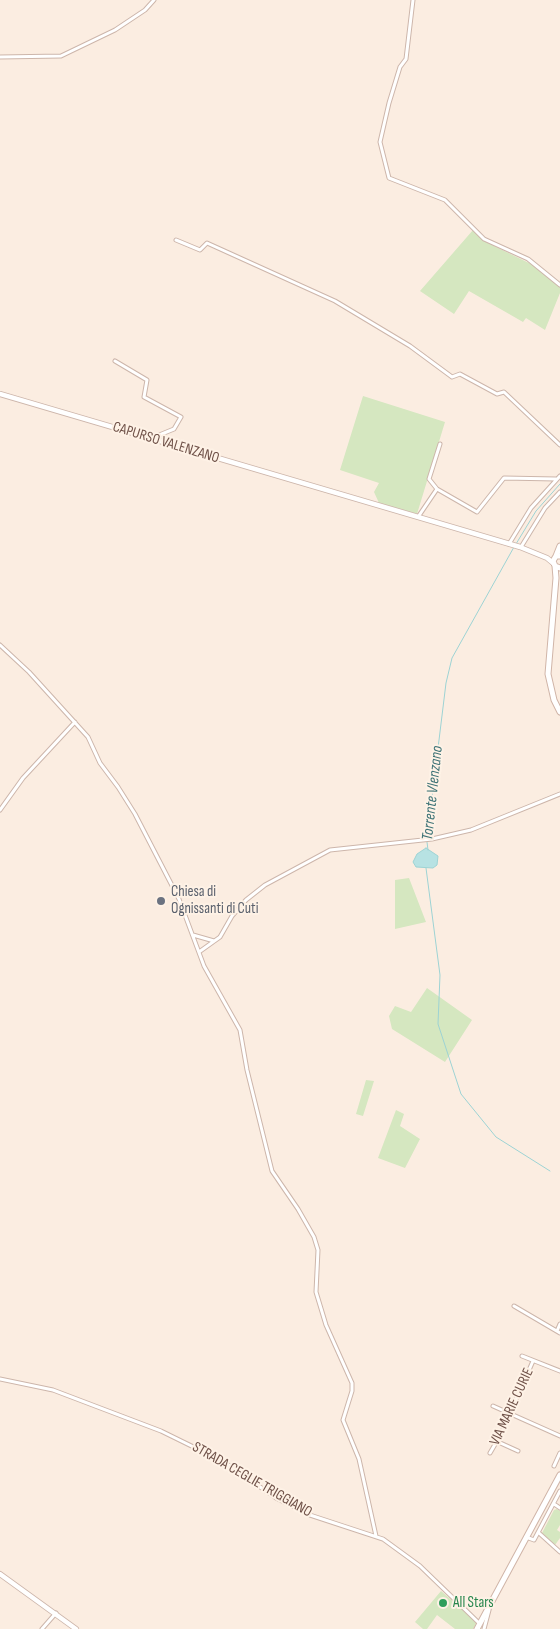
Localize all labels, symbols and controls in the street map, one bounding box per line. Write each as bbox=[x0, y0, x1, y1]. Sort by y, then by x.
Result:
street label: CAPURSO VALENZANO bbox=[111, 418, 221, 468]
water label: Torrente Vlenzano bbox=[418, 745, 448, 841]
place label: Chiesa di Ognissanti di Cuti bbox=[171, 883, 258, 918]
marker: Chiesa di Ognissanti di Cuti bbox=[155, 895, 167, 907]
street label: VIA MARIE CURIE bbox=[486, 1365, 538, 1449]
street label: STRADA CEGLIE TRIGGIANO bbox=[189, 1438, 315, 1522]
place label: All Stars bbox=[453, 1594, 494, 1612]
marker: All Stars bbox=[437, 1597, 449, 1609]

